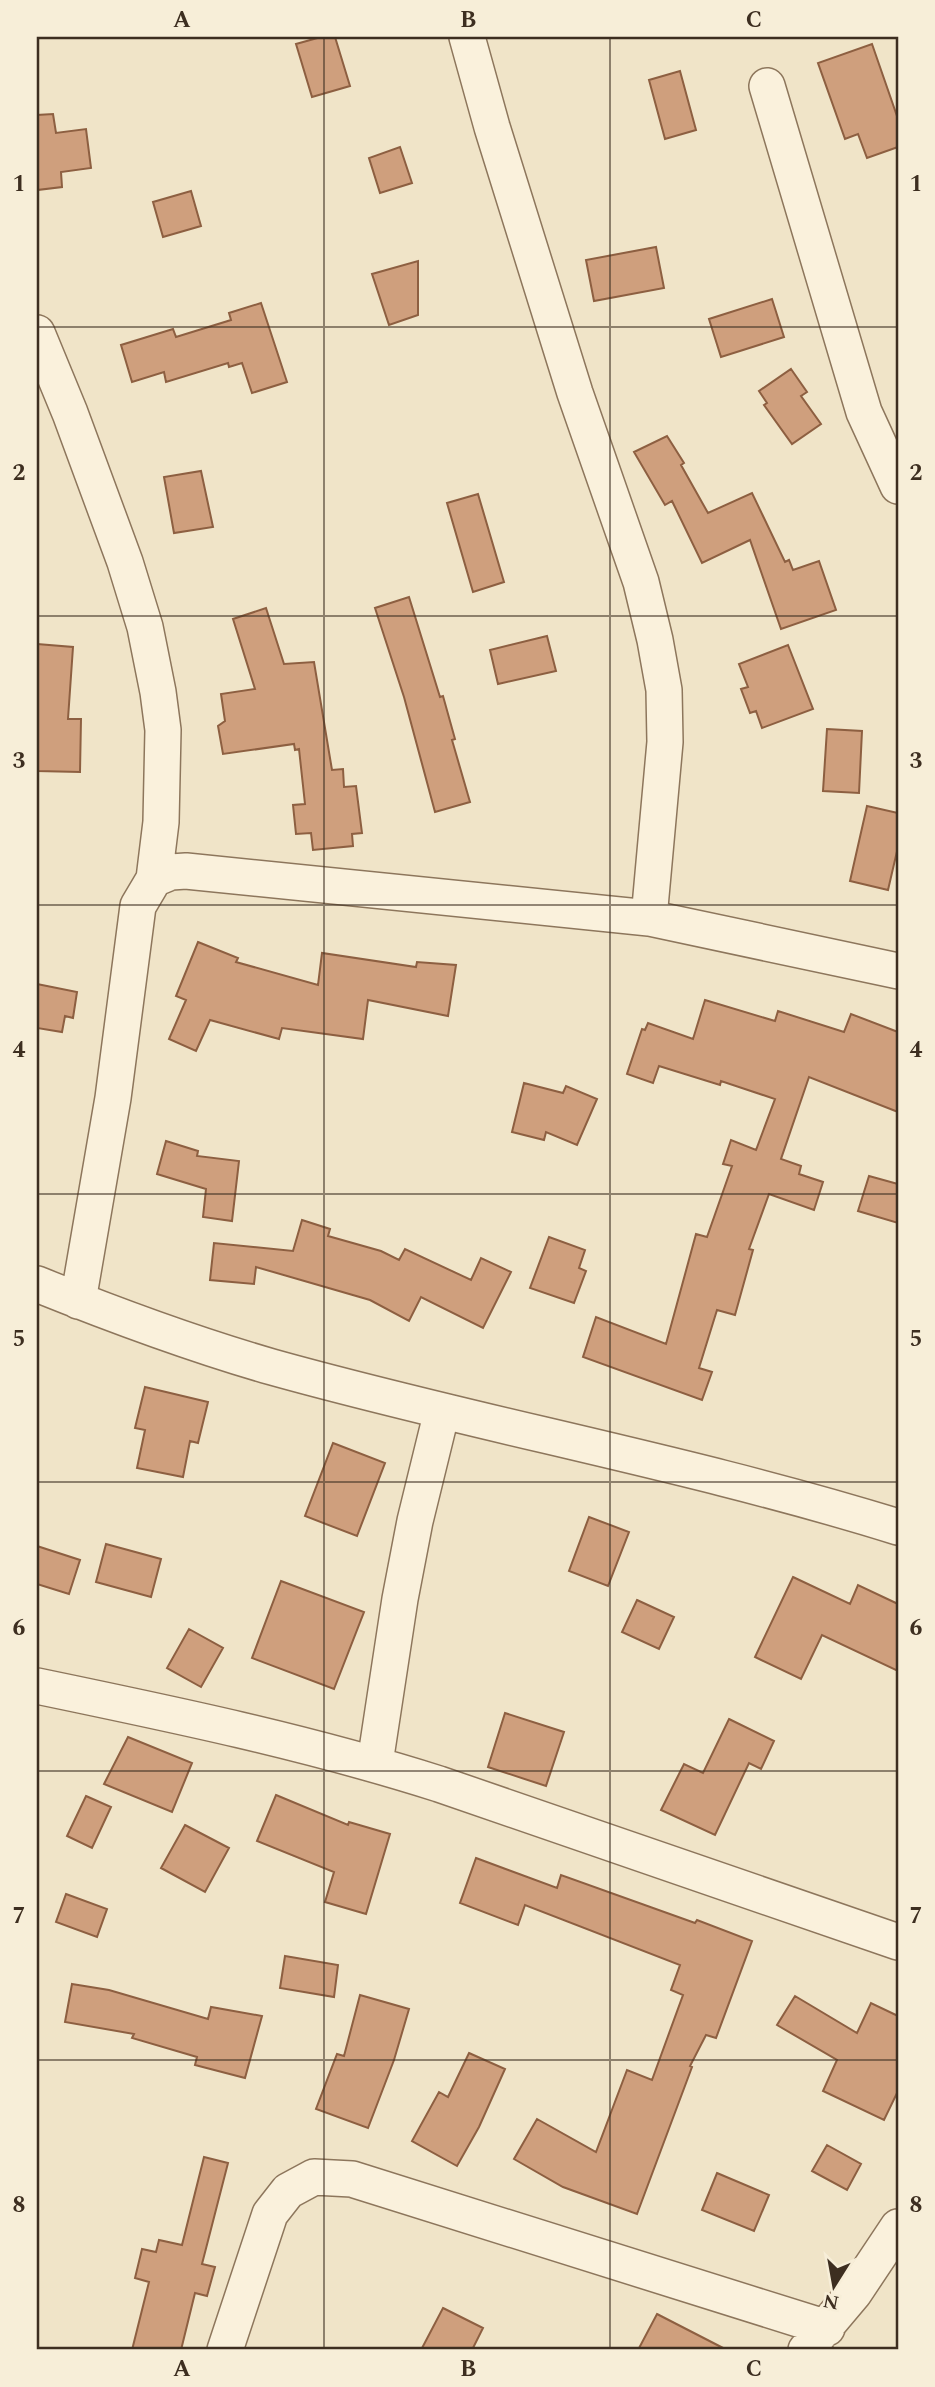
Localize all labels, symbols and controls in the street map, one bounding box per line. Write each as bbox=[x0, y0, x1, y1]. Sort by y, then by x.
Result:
text: A bbox=[173, 3, 191, 38]
text: B bbox=[460, 3, 476, 38]
text: C bbox=[746, 3, 762, 38]
text: 1 bbox=[13, 167, 25, 202]
text: 1 bbox=[910, 167, 922, 202]
text: 2 bbox=[13, 456, 26, 491]
text: 2 bbox=[910, 456, 923, 491]
text: 3 bbox=[13, 744, 26, 779]
text: 3 bbox=[910, 744, 923, 779]
text: 4 bbox=[13, 1033, 26, 1068]
text: 4 bbox=[910, 1033, 923, 1068]
text: 5 bbox=[13, 1322, 25, 1357]
text: 5 bbox=[910, 1322, 922, 1357]
text: 6 bbox=[13, 1611, 26, 1646]
text: 6 bbox=[910, 1611, 923, 1646]
text: 7 bbox=[13, 1899, 25, 1934]
text: 7 bbox=[910, 1899, 922, 1934]
text: 8 bbox=[13, 2188, 25, 2223]
text: 8 bbox=[910, 2188, 922, 2223]
north arrow bbox=[799, 2250, 869, 2320]
text: N bbox=[821, 2286, 841, 2317]
text: A bbox=[173, 2352, 191, 2387]
text: B bbox=[460, 2352, 476, 2387]
text: C bbox=[746, 2352, 762, 2387]

